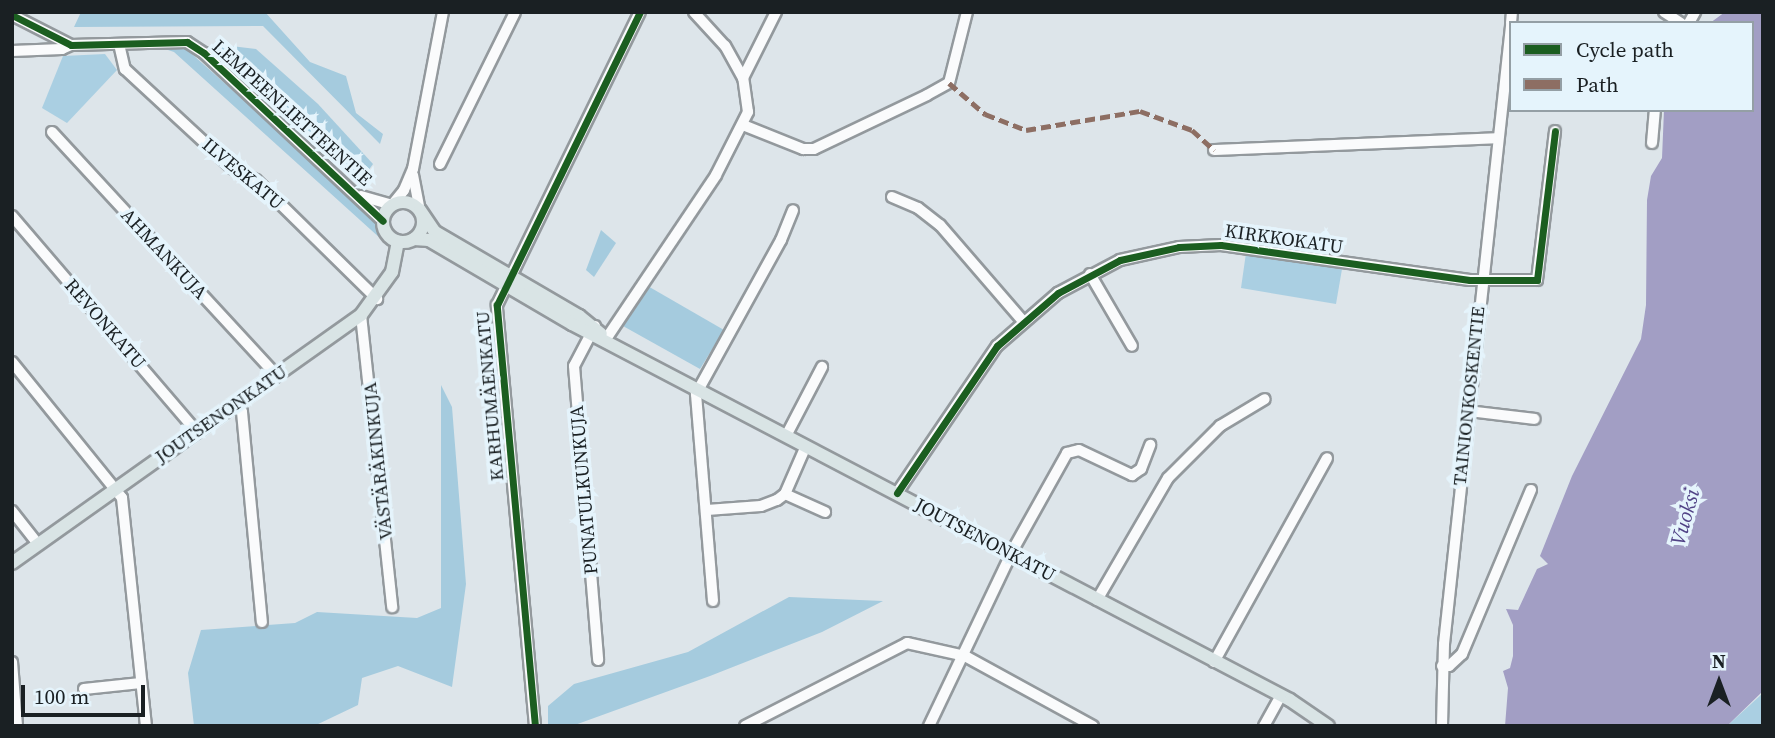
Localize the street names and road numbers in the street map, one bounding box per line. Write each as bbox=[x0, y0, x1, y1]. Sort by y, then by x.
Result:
street label: LEMPEENLIETTEENTIE bbox=[208, 35, 376, 191]
street label: ILVESKATU bbox=[198, 133, 288, 215]
street label: AHMANKUJA bbox=[116, 204, 212, 304]
street label: KIRKKOKATU bbox=[1223, 219, 1345, 259]
street label: REVONKATU bbox=[60, 274, 150, 374]
street label: TAINIONKOSKENTIE bbox=[1448, 305, 1490, 487]
street label: KARHUMÄENKATU bbox=[471, 310, 509, 482]
street label: JOUTSENONKATU bbox=[151, 360, 291, 468]
street label: VÄSTÄRÄKINKUJA bbox=[358, 381, 398, 541]
street label: PUNATULKUNKUJA bbox=[565, 405, 603, 575]
street label: JOUTSENONKATU bbox=[911, 493, 1059, 587]

